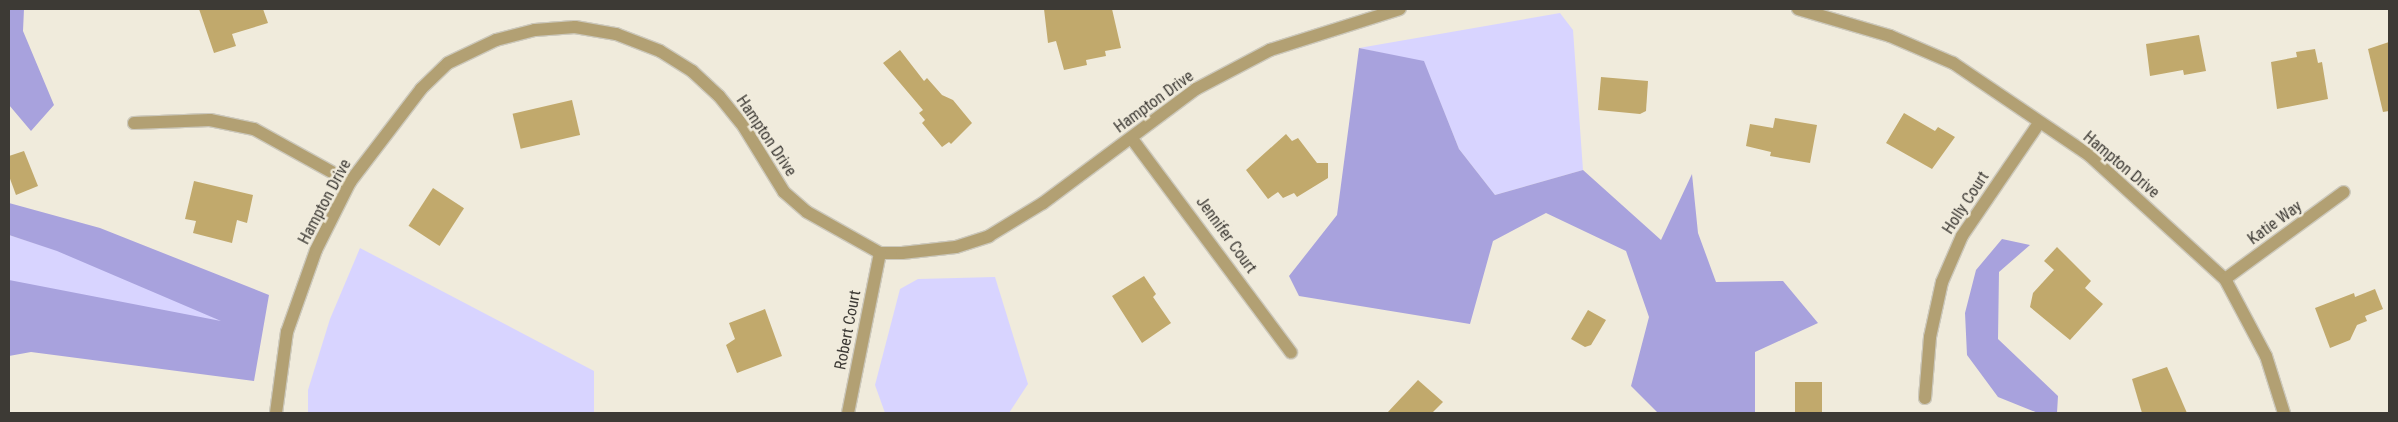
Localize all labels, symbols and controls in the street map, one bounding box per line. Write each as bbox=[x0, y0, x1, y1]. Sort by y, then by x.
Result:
street label: Hampton Drive bbox=[1111, 67, 1197, 137]
street label: Hampton Drive bbox=[732, 92, 800, 180]
street label: Hampton Drive bbox=[2079, 128, 2163, 202]
street label: Hampton Drive bbox=[295, 156, 355, 248]
street label: Holly Court bbox=[1939, 168, 1993, 238]
street label: Jennifer Court bbox=[1192, 193, 1260, 277]
street label: Katie Way bbox=[2244, 197, 2306, 249]
street label: Robert Court bbox=[831, 289, 865, 371]

